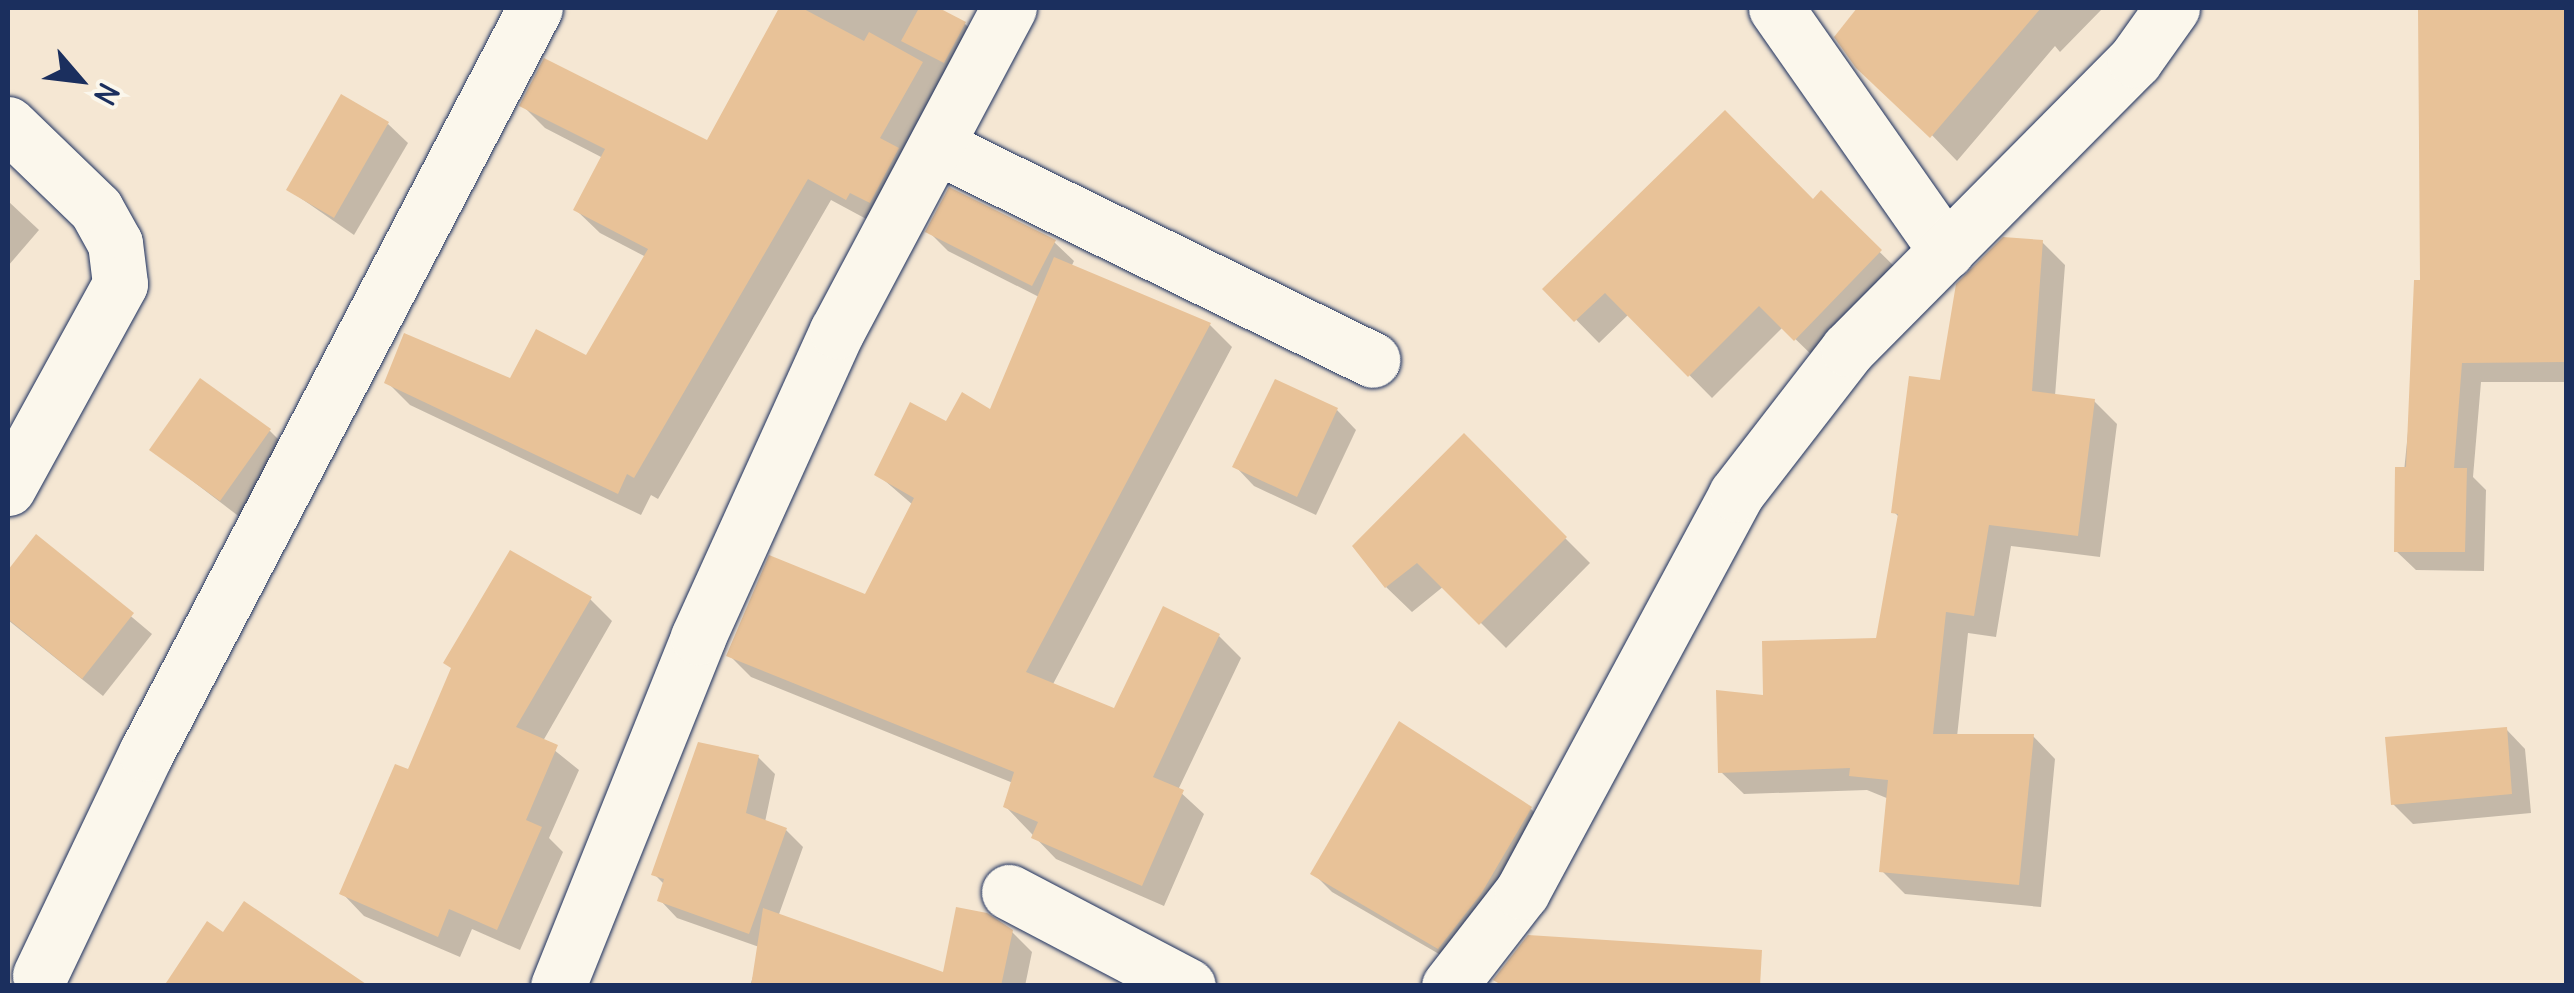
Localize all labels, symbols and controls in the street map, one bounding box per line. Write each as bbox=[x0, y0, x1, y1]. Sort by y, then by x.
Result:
north arrow bbox=[30, 30, 130, 130]
text: N bbox=[86, 77, 127, 111]

